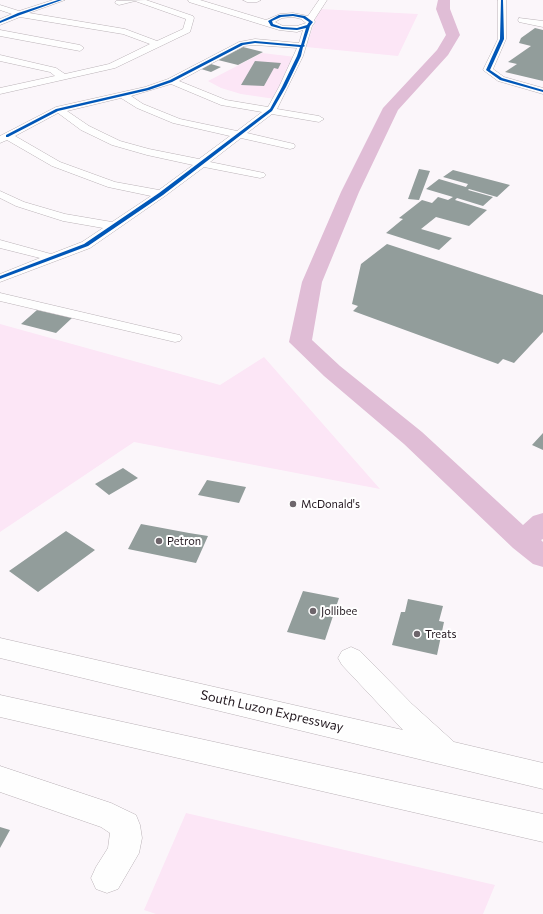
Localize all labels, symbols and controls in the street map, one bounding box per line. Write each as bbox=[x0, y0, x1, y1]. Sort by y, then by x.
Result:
place label: McDonald's bbox=[301, 497, 360, 511]
marker: McDonald's bbox=[288, 499, 298, 509]
place label: Petron bbox=[167, 534, 201, 548]
marker: Petron bbox=[154, 536, 164, 546]
place label: Jollibee bbox=[321, 604, 357, 618]
marker: Jollibee bbox=[308, 606, 318, 616]
place label: Treats bbox=[425, 627, 456, 641]
marker: Treats bbox=[412, 629, 422, 639]
street label: South Luzon Expressway bbox=[199, 687, 345, 735]

